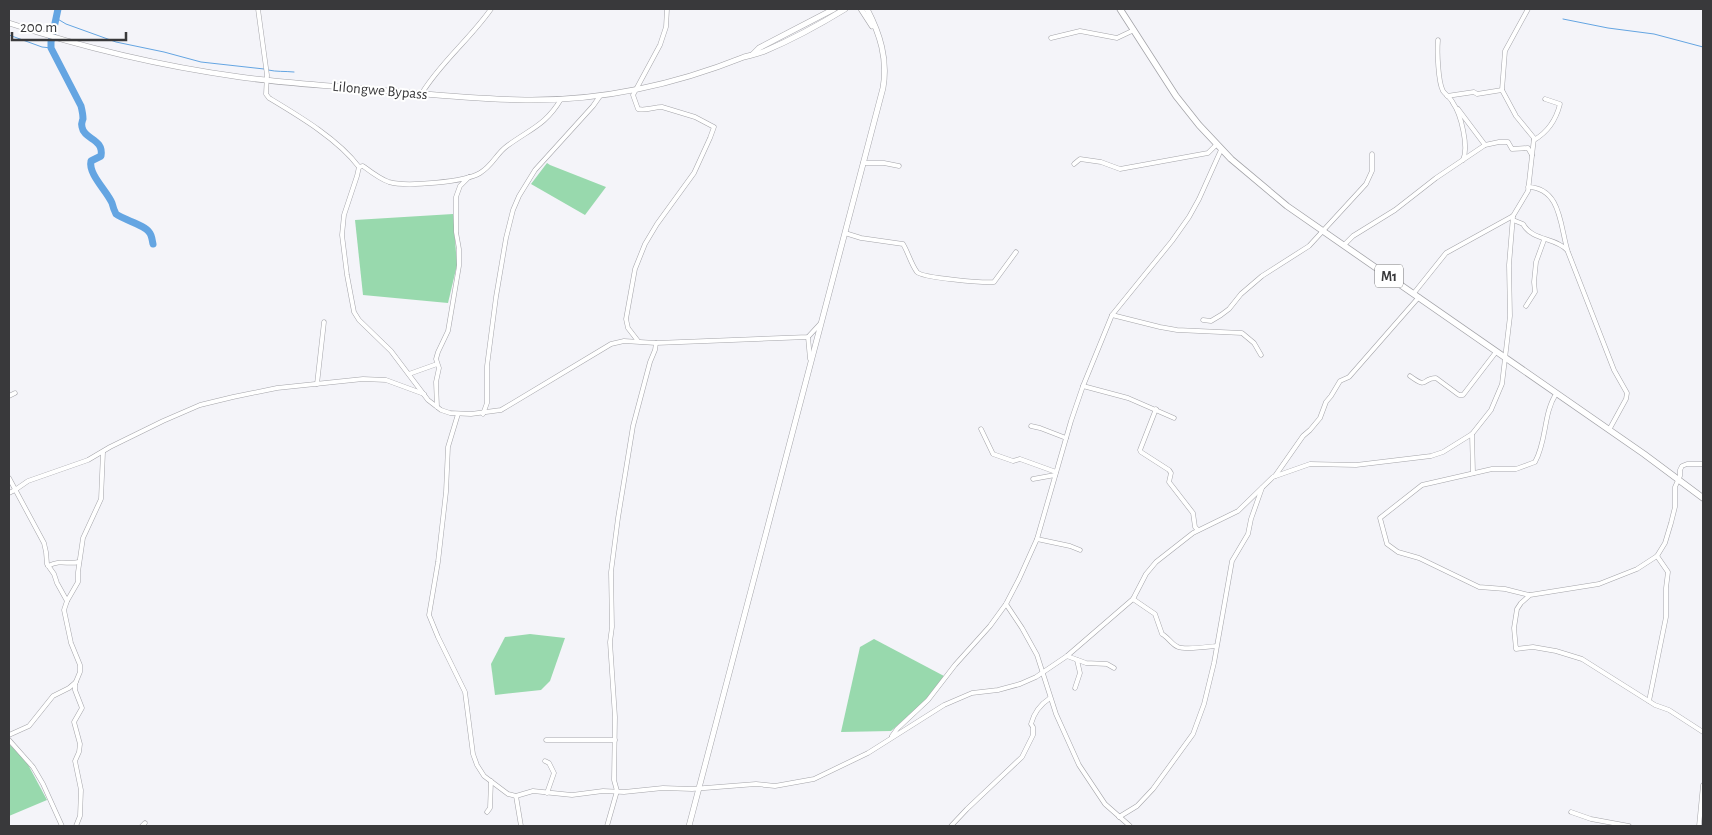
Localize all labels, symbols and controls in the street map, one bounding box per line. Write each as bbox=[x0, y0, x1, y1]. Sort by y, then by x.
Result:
scale bar bbox=[12, 10, 126, 42]
text: 200 m bbox=[20, 20, 57, 35]
street label: Lilongwe Bypass bbox=[332, 79, 428, 102]
road number: M1 bbox=[1375, 264, 1403, 288]

